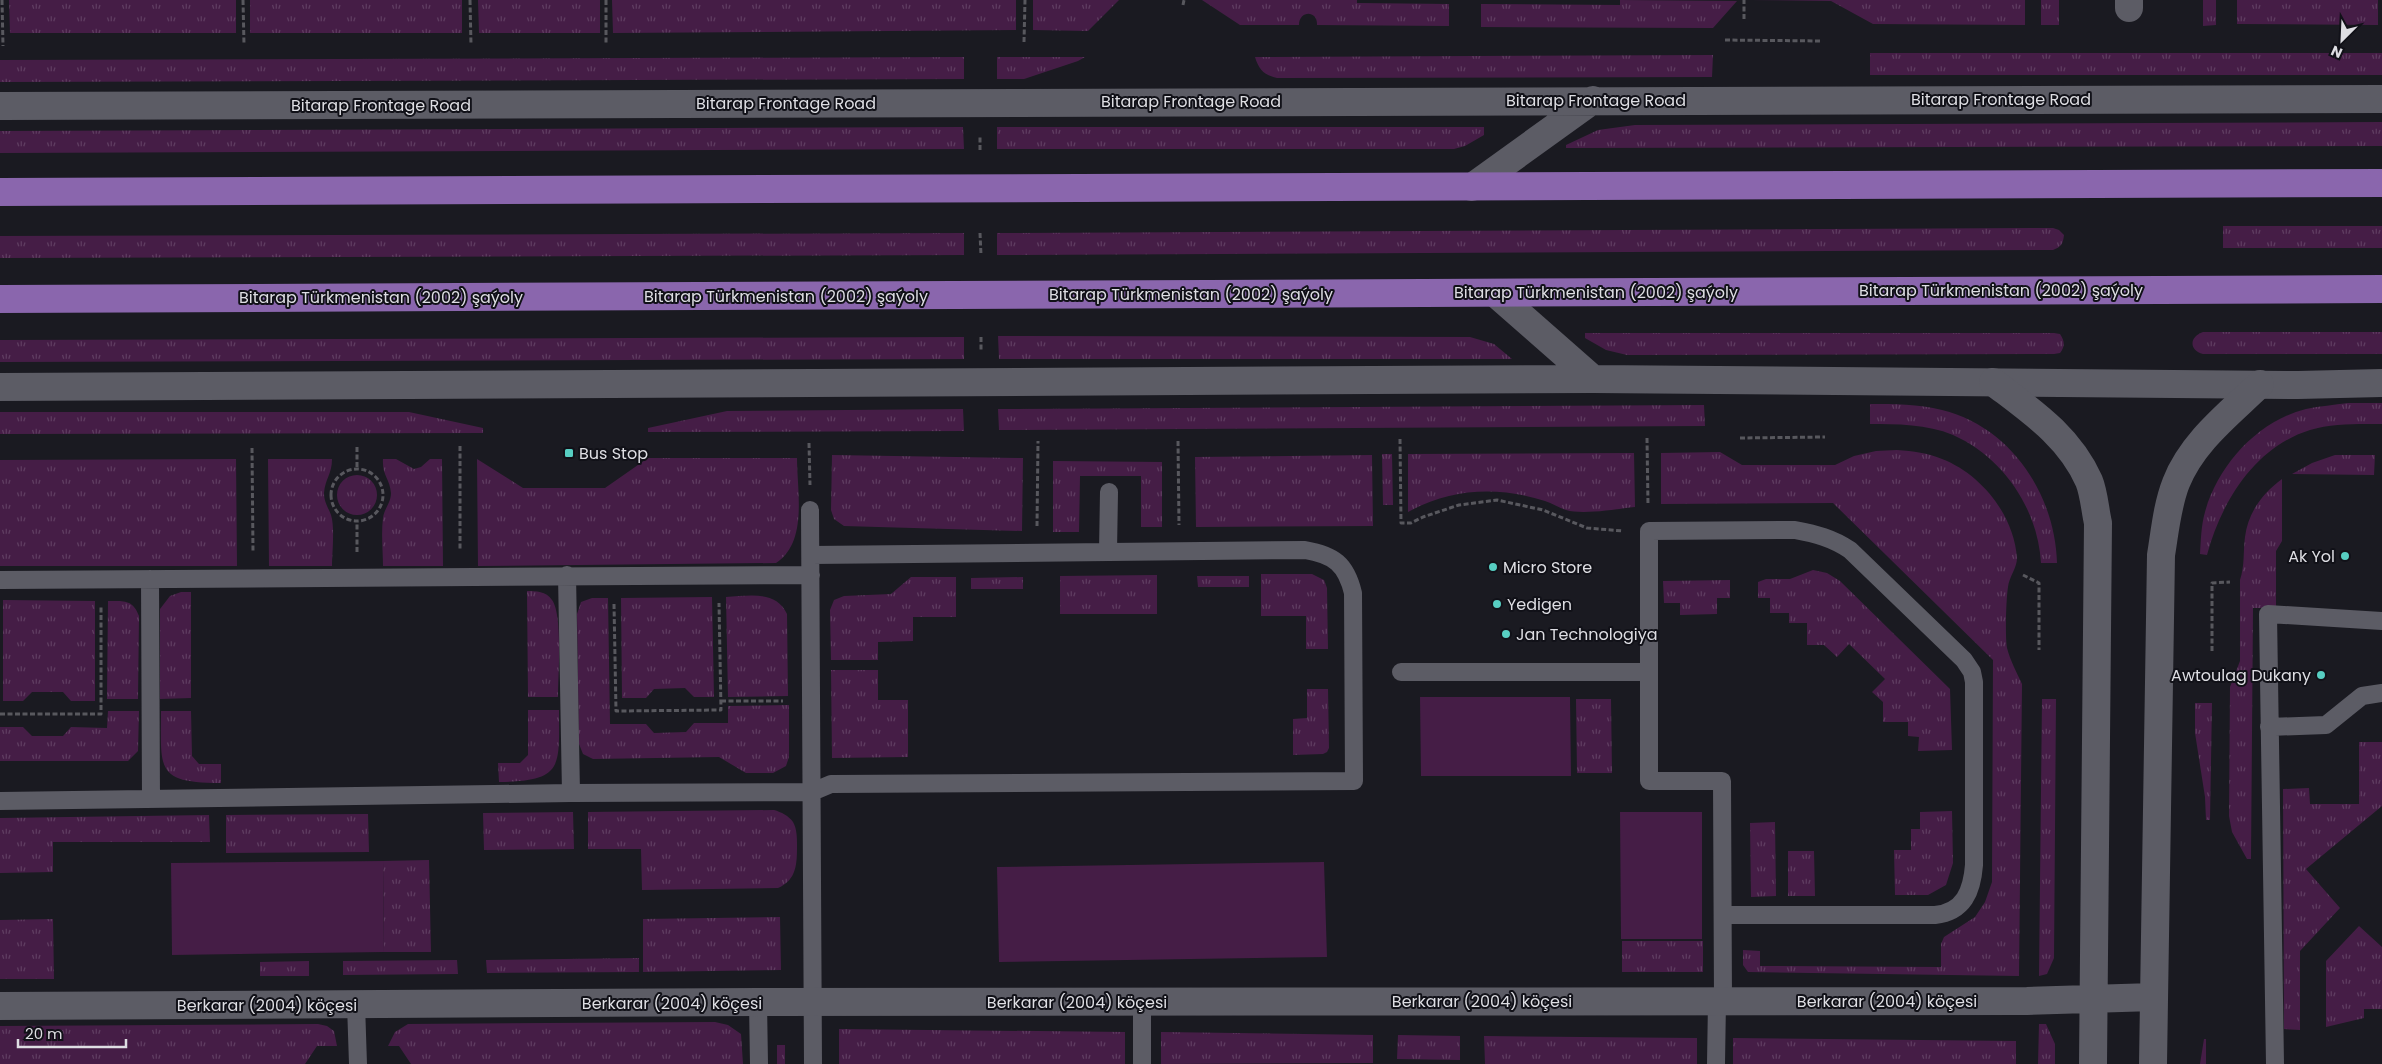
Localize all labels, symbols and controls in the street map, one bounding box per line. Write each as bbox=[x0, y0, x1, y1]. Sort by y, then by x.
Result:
north arrow bbox=[2317, 15, 2367, 65]
text: N bbox=[2328, 41, 2346, 63]
street label: Bitarap Frontage Road bbox=[1911, 88, 2091, 111]
street label: Bitarap Frontage Road bbox=[1506, 89, 1686, 112]
street label: Bitarap Frontage Road bbox=[1101, 90, 1281, 113]
street label: Bitarap Frontage Road bbox=[696, 92, 876, 115]
street label: Bitarap Frontage Road bbox=[291, 94, 471, 117]
street label: Bitarap Türkmenistan (2002) şaýoly bbox=[1859, 279, 2143, 302]
street label: Bitarap Türkmenistan (2002) şaýoly bbox=[1454, 281, 1738, 304]
street label: Bitarap Türkmenistan (2002) şaýoly bbox=[1049, 283, 1333, 306]
street label: Bitarap Türkmenistan (2002) şaýoly bbox=[644, 285, 928, 308]
street label: Bitarap Türkmenistan (2002) şaýoly bbox=[239, 286, 523, 309]
place label: Bus Stop bbox=[579, 442, 648, 465]
marker: Bus Stop bbox=[563, 447, 575, 459]
place label: Ak Yol bbox=[2288, 545, 2335, 568]
marker: Ak Yol bbox=[2339, 550, 2351, 562]
place label: Micro Store bbox=[1503, 556, 1592, 579]
marker: Micro Store bbox=[1487, 561, 1499, 573]
place label: Yedigen bbox=[1507, 593, 1572, 616]
marker: Yedigen bbox=[1491, 598, 1503, 610]
place label: Jan Technologiya bbox=[1516, 623, 1658, 646]
marker: Jan Technologiya bbox=[1500, 628, 1512, 640]
place label: Awtoulag Dukany bbox=[2171, 664, 2311, 687]
marker: Awtoulag Dukany bbox=[2315, 669, 2327, 681]
street label: Berkarar (2004) köçesi bbox=[1392, 990, 1572, 1013]
street label: Berkarar (2004) köçesi bbox=[1797, 990, 1977, 1013]
street label: Berkarar (2004) köçesi bbox=[987, 991, 1167, 1014]
street label: Berkarar (2004) köçesi bbox=[582, 992, 762, 1015]
street label: Berkarar (2004) köçesi bbox=[177, 994, 357, 1017]
scale bar bbox=[18, 1016, 125, 1048]
text: 20 m bbox=[25, 1023, 63, 1044]

